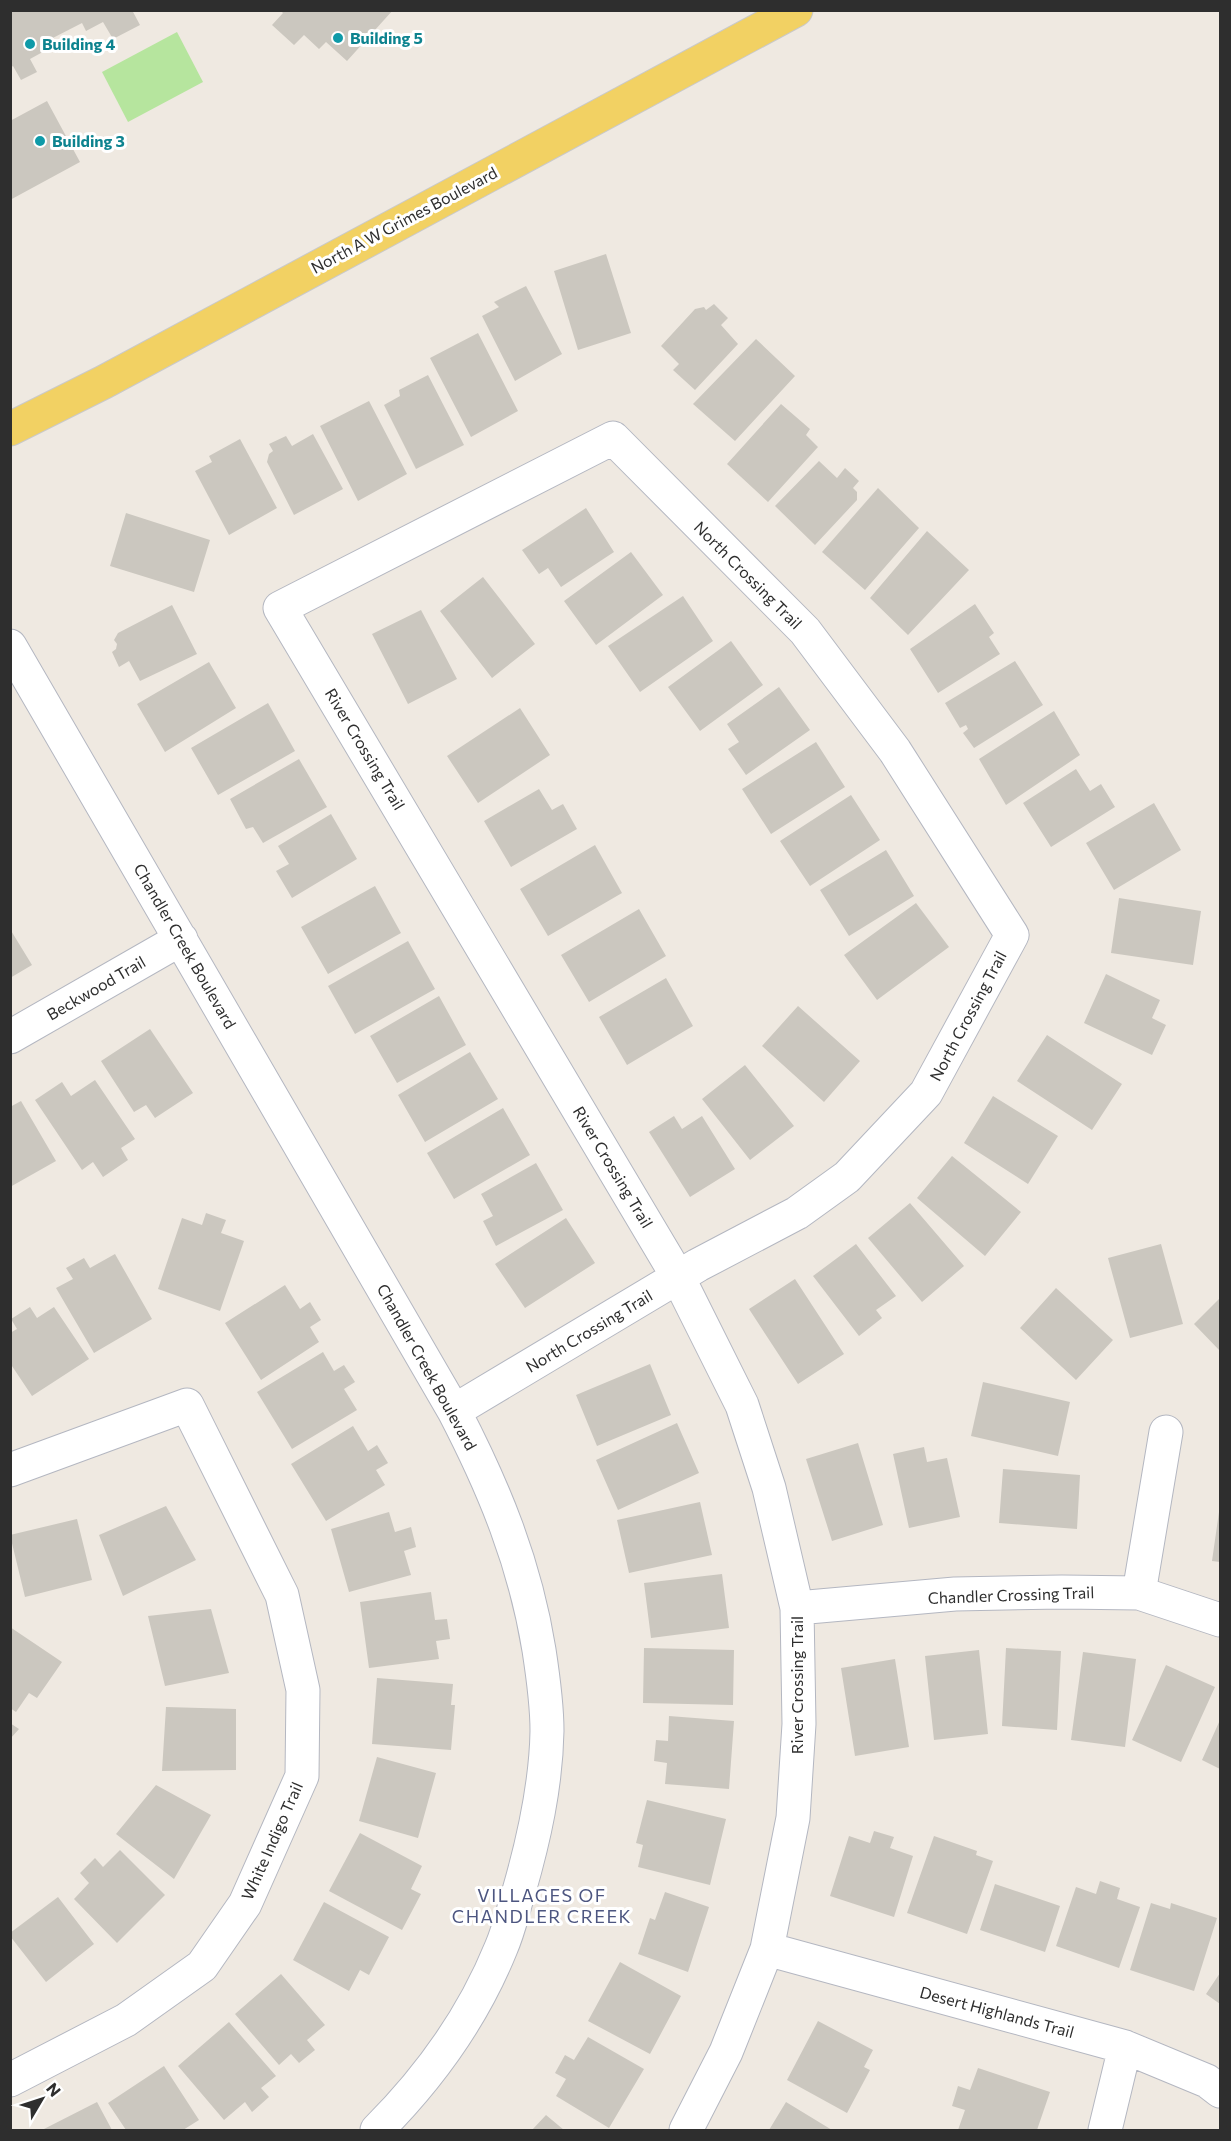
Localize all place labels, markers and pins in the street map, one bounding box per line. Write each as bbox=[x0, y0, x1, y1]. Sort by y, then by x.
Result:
place label: Building 5 bbox=[350, 28, 423, 47]
marker: Building 5 bbox=[331, 31, 345, 45]
place label: Building 4 bbox=[42, 34, 115, 53]
marker: Building 4 bbox=[23, 37, 37, 51]
place label: Building 3 bbox=[52, 131, 125, 150]
marker: Building 3 bbox=[33, 134, 47, 148]

